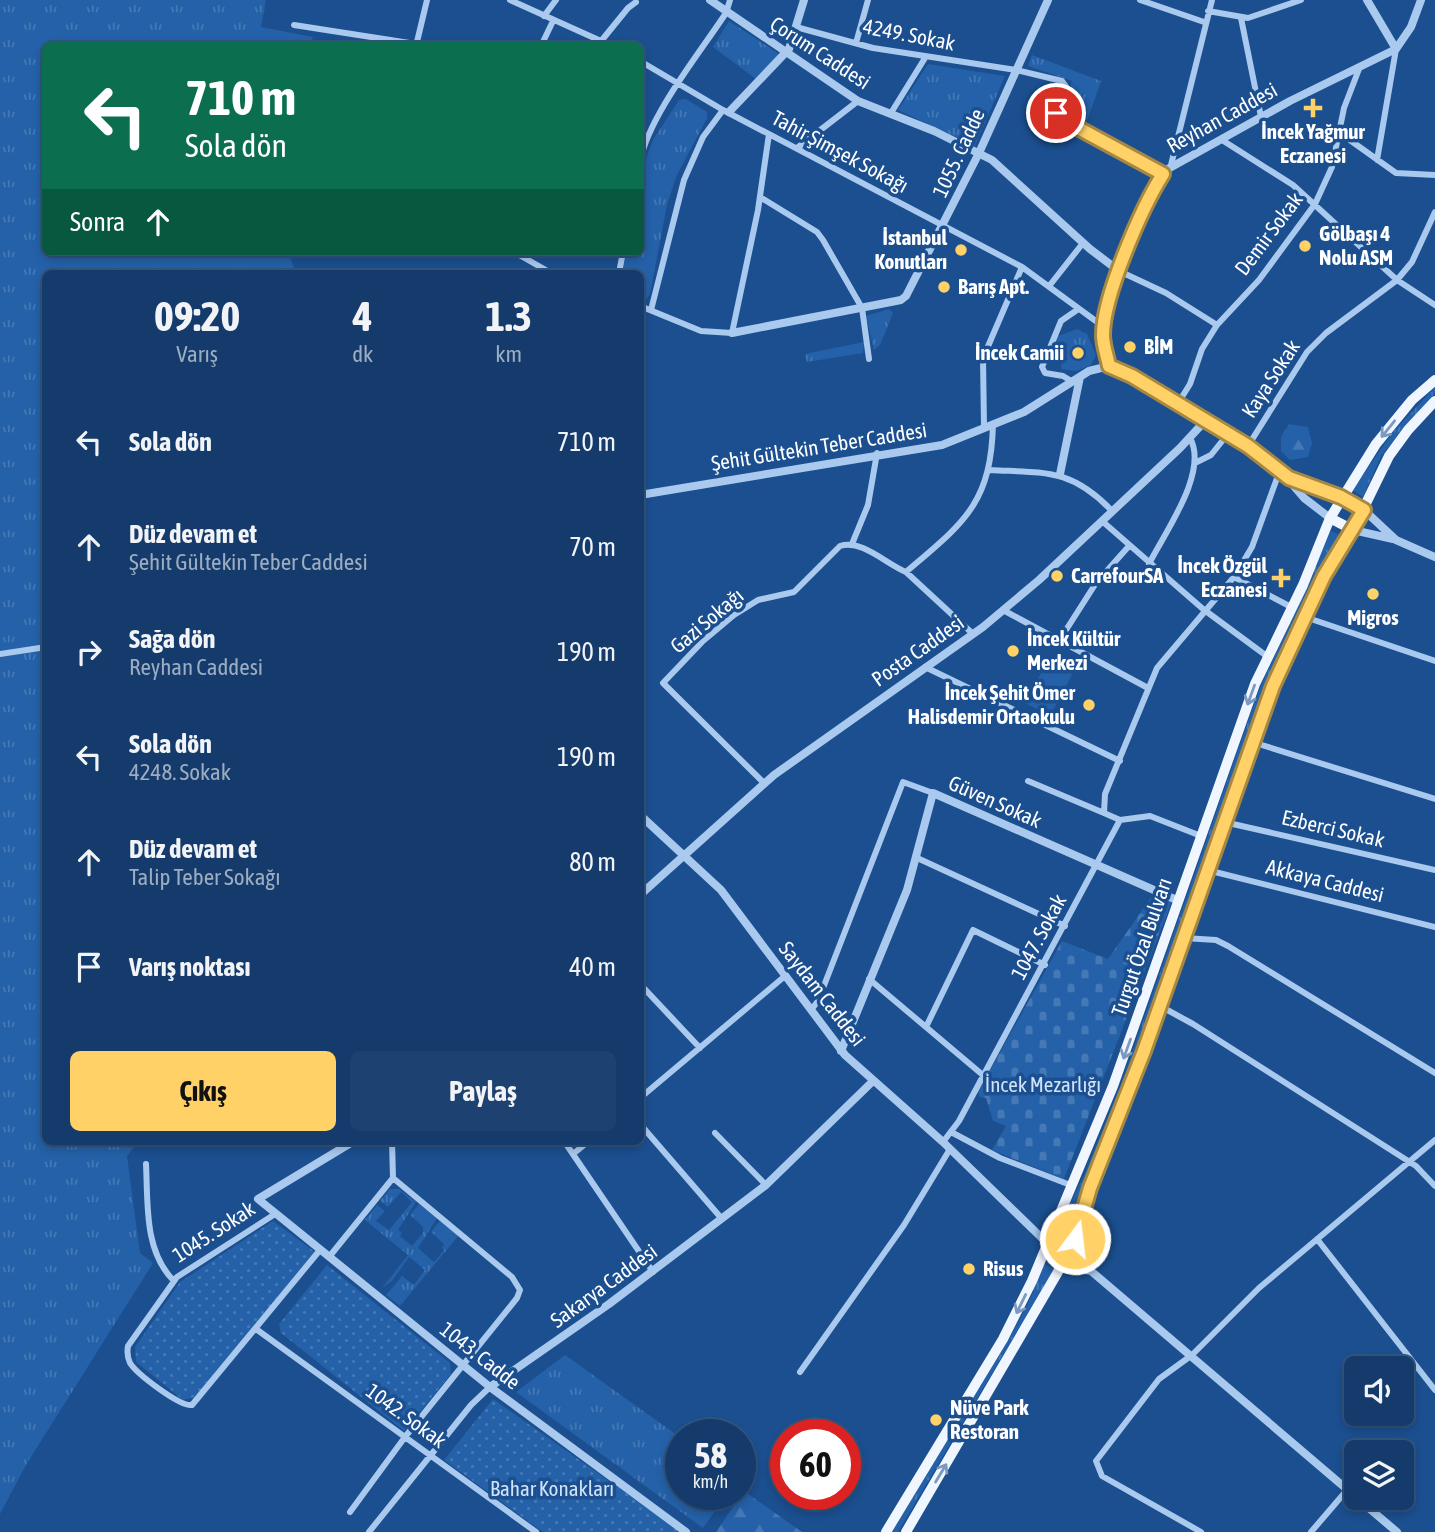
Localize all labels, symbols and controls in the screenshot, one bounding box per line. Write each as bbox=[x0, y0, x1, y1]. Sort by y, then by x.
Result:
street label: Çorum Caddesi bbox=[766, 11, 875, 93]
street label: 4249. Sokak bbox=[861, 13, 957, 55]
text: 710 m bbox=[185, 69, 296, 125]
icon: left bbox=[70, 70, 161, 161]
street label: Reyhan Caddesi bbox=[1162, 77, 1281, 157]
pin bbox=[1026, 83, 1086, 143]
icon: arrive bbox=[1037, 94, 1075, 132]
marker: İncek Yağmur Eczanesi bbox=[1305, 100, 1321, 116]
street label: Tahir Şimşek Sokağı bbox=[768, 105, 913, 197]
street label: 1055. Cadde bbox=[927, 105, 989, 201]
place label: İncek Yağmur Eczanesi bbox=[1261, 119, 1365, 167]
text: Sola dön bbox=[185, 127, 287, 164]
street label: Demir Sokak bbox=[1229, 187, 1307, 279]
icon: ahead bbox=[139, 203, 177, 241]
text: Sonra bbox=[70, 207, 125, 237]
place label: Gölbaşı 4 Nolu ASM bbox=[1319, 221, 1393, 269]
place label: İstanbul Konutları bbox=[875, 225, 947, 273]
marker: Gölbaşı 4 Nolu ASM bbox=[1297, 238, 1313, 254]
marker: İstanbul Konutları bbox=[953, 242, 969, 258]
place label: Barış Apt. bbox=[958, 274, 1029, 298]
marker: Barış Apt. bbox=[936, 279, 952, 295]
text: 09:20 bbox=[154, 292, 240, 340]
text: 4 bbox=[353, 292, 373, 340]
text: 1.3 bbox=[485, 292, 532, 340]
place label: BİM bbox=[1144, 334, 1173, 358]
street label: Kaya Sokak bbox=[1236, 335, 1304, 422]
marker: BİM bbox=[1122, 339, 1138, 355]
place label: İncek Camii bbox=[975, 340, 1064, 364]
text: Varış bbox=[176, 341, 218, 367]
text: dk bbox=[352, 341, 373, 367]
text: km bbox=[495, 341, 522, 367]
marker: İncek Camii bbox=[1070, 345, 1086, 361]
street label: Şehit Gültekin Teber Caddesi bbox=[709, 417, 928, 475]
one-way arrow bbox=[1381, 419, 1396, 438]
icon: left bbox=[70, 423, 108, 461]
text: Sola dön bbox=[129, 427, 212, 457]
text: 710 m bbox=[557, 427, 616, 457]
text: Düz devam et bbox=[129, 519, 257, 549]
icon: ahead bbox=[70, 528, 108, 566]
text: 70 m bbox=[569, 532, 616, 562]
text: Şehit Gültekin Teber Caddesi bbox=[129, 549, 368, 575]
place label: İncek Özgül Eczanesi bbox=[1177, 553, 1267, 601]
place label: CarrefourSA bbox=[1071, 563, 1164, 587]
marker: CarrefourSA bbox=[1049, 568, 1065, 584]
marker: İncek Özgül Eczanesi bbox=[1273, 570, 1289, 586]
street label: Gazi Sokağı bbox=[665, 583, 748, 658]
marker: Migros bbox=[1365, 586, 1381, 602]
place label: Migros bbox=[1347, 605, 1399, 629]
street label: Posta Caddesi bbox=[867, 610, 968, 691]
text: Sağa dön bbox=[129, 624, 215, 654]
place label: İncek Kültür Merkezi bbox=[1027, 626, 1121, 674]
icon: right bbox=[70, 633, 108, 671]
text: 190 m bbox=[557, 637, 616, 667]
marker: İncek Kültür Merkezi bbox=[1005, 643, 1021, 659]
text: Reyhan Caddesi bbox=[129, 654, 263, 680]
place label: İncek Şehit Ömer Halisdemir Ortaokulu bbox=[908, 680, 1076, 728]
one-way arrow bbox=[1244, 684, 1256, 706]
marker: İncek Şehit Ömer Halisdemir Ortaokulu bbox=[1081, 697, 1097, 713]
text: Sola dön bbox=[129, 729, 212, 759]
icon: left bbox=[70, 738, 108, 776]
text: 190 m bbox=[557, 742, 616, 772]
text: 4248. Sokak bbox=[129, 759, 231, 785]
street label: Güven Sokak bbox=[945, 770, 1046, 832]
street label: Ezberci Sokak bbox=[1280, 805, 1387, 851]
text: Düz devam et bbox=[129, 834, 257, 864]
icon: ahead bbox=[70, 843, 108, 881]
text: 80 m bbox=[569, 847, 616, 877]
street label: Akkaya Caddesi bbox=[1264, 854, 1387, 906]
text: Talip Teber Sokağı bbox=[129, 864, 281, 890]
street label: Turgut Özal Bulvarı bbox=[1106, 874, 1176, 1019]
street label: 1047. Sokak bbox=[1006, 890, 1071, 983]
street label: Saydam Caddesi bbox=[775, 936, 871, 1050]
icon: arrive bbox=[70, 948, 108, 986]
text: Varış noktası bbox=[129, 952, 250, 982]
text: 40 m bbox=[569, 952, 616, 982]
one-way arrow bbox=[1119, 1037, 1132, 1059]
button: Çıkış bbox=[70, 1051, 336, 1131]
button: Paylaş bbox=[350, 1051, 616, 1131]
park label: İncek Mezarlığı bbox=[985, 1072, 1101, 1096]
street label: 1045. Sokak bbox=[168, 1196, 259, 1267]
position arrow bbox=[1038, 1202, 1112, 1276]
street label: Sakarya Caddesi bbox=[545, 1239, 661, 1332]
place label: Risus bbox=[983, 1256, 1024, 1280]
marker: Risus bbox=[961, 1261, 977, 1277]
one-way arrow bbox=[1013, 1293, 1027, 1314]
street label: 1043. Cadde bbox=[436, 1317, 525, 1394]
map controls bbox=[1344, 1356, 1414, 1510]
button: sound bbox=[1344, 1356, 1414, 1426]
street label: 1042. Sokak bbox=[362, 1378, 451, 1452]
place label: Nüve Park Restoran bbox=[950, 1395, 1029, 1443]
marker: Nüve Park Restoran bbox=[928, 1412, 944, 1428]
speed limit sign: 60 bbox=[770, 1419, 861, 1510]
text: 58 bbox=[694, 1435, 727, 1475]
button: layers bbox=[1344, 1440, 1414, 1510]
one-way arrow bbox=[934, 1464, 948, 1484]
text: km/h bbox=[693, 1471, 728, 1492]
park label: Bahar Konakları bbox=[490, 1476, 614, 1500]

